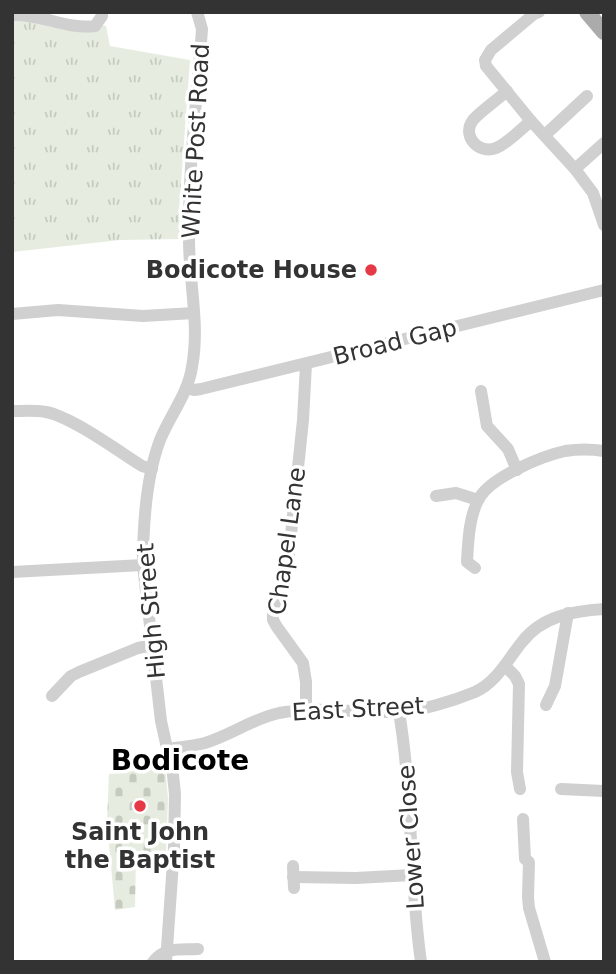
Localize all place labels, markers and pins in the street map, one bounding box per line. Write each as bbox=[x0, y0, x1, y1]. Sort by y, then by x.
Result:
place label: Bodicote House bbox=[146, 256, 357, 284]
marker: Bodicote House bbox=[363, 262, 379, 278]
marker: Saint John the Baptist bbox=[132, 798, 148, 814]
place label: Saint John the Baptist bbox=[65, 818, 215, 874]

